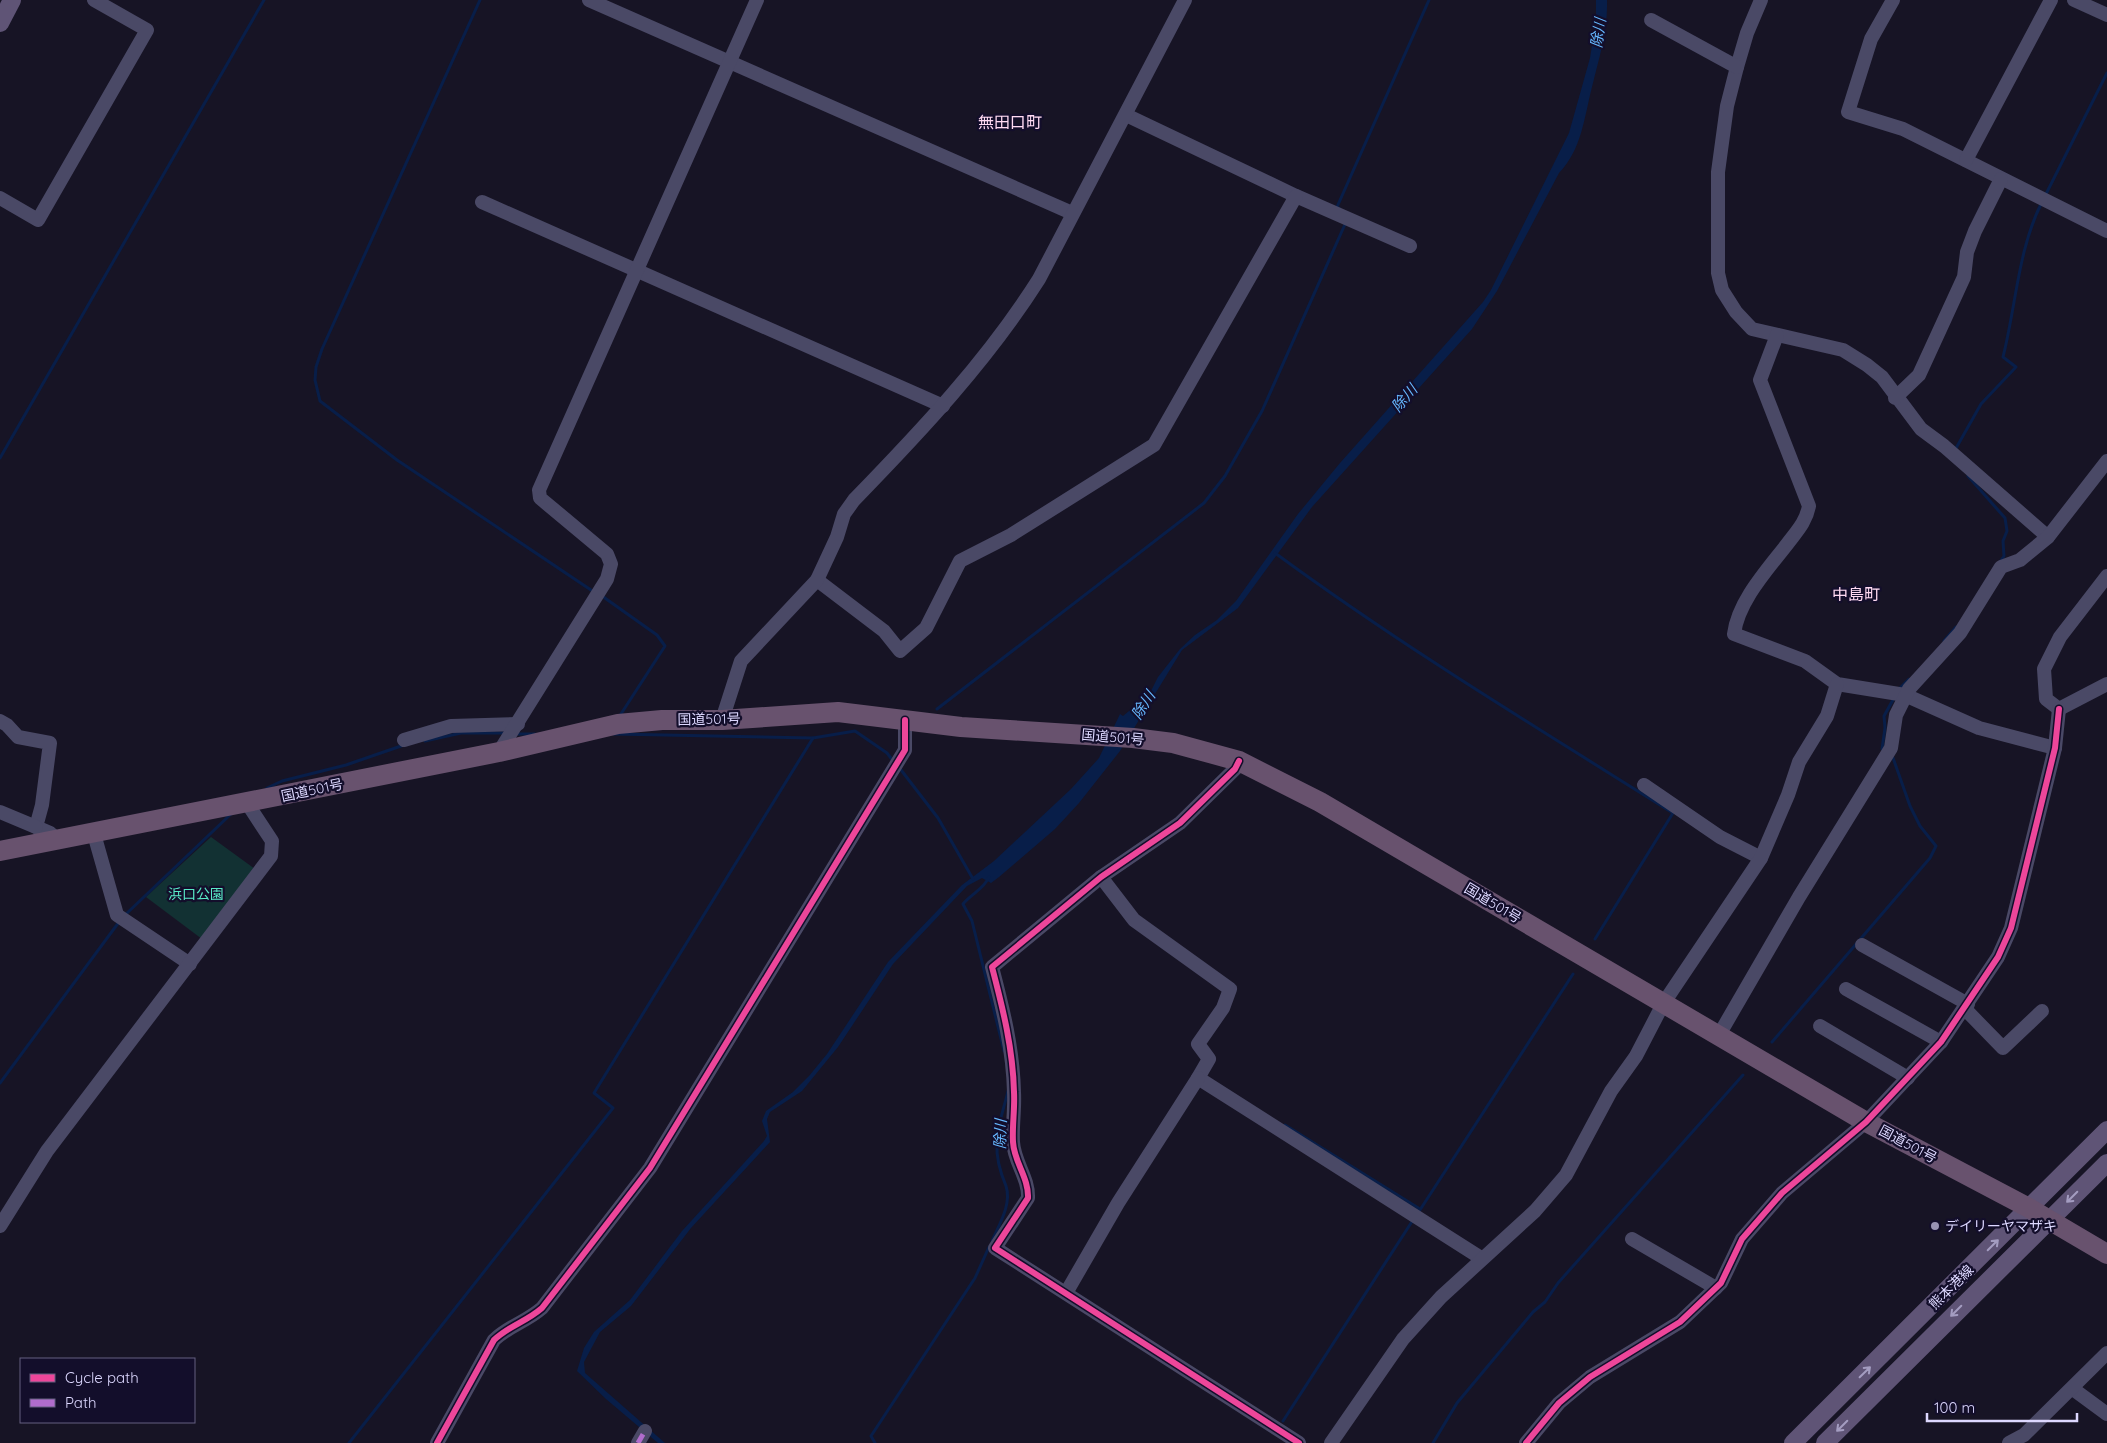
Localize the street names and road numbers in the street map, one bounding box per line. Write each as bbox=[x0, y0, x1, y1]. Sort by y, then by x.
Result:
street label: 国道501号 bbox=[677, 709, 741, 729]
street label: 国道501号 bbox=[1081, 725, 1145, 749]
street label: 国道501号 bbox=[279, 775, 345, 805]
street label: 国道501号 bbox=[1461, 879, 1525, 927]
street label: 国道501号 bbox=[1876, 1121, 1940, 1167]
street label: 熊本港線 bbox=[1925, 1261, 1977, 1313]

